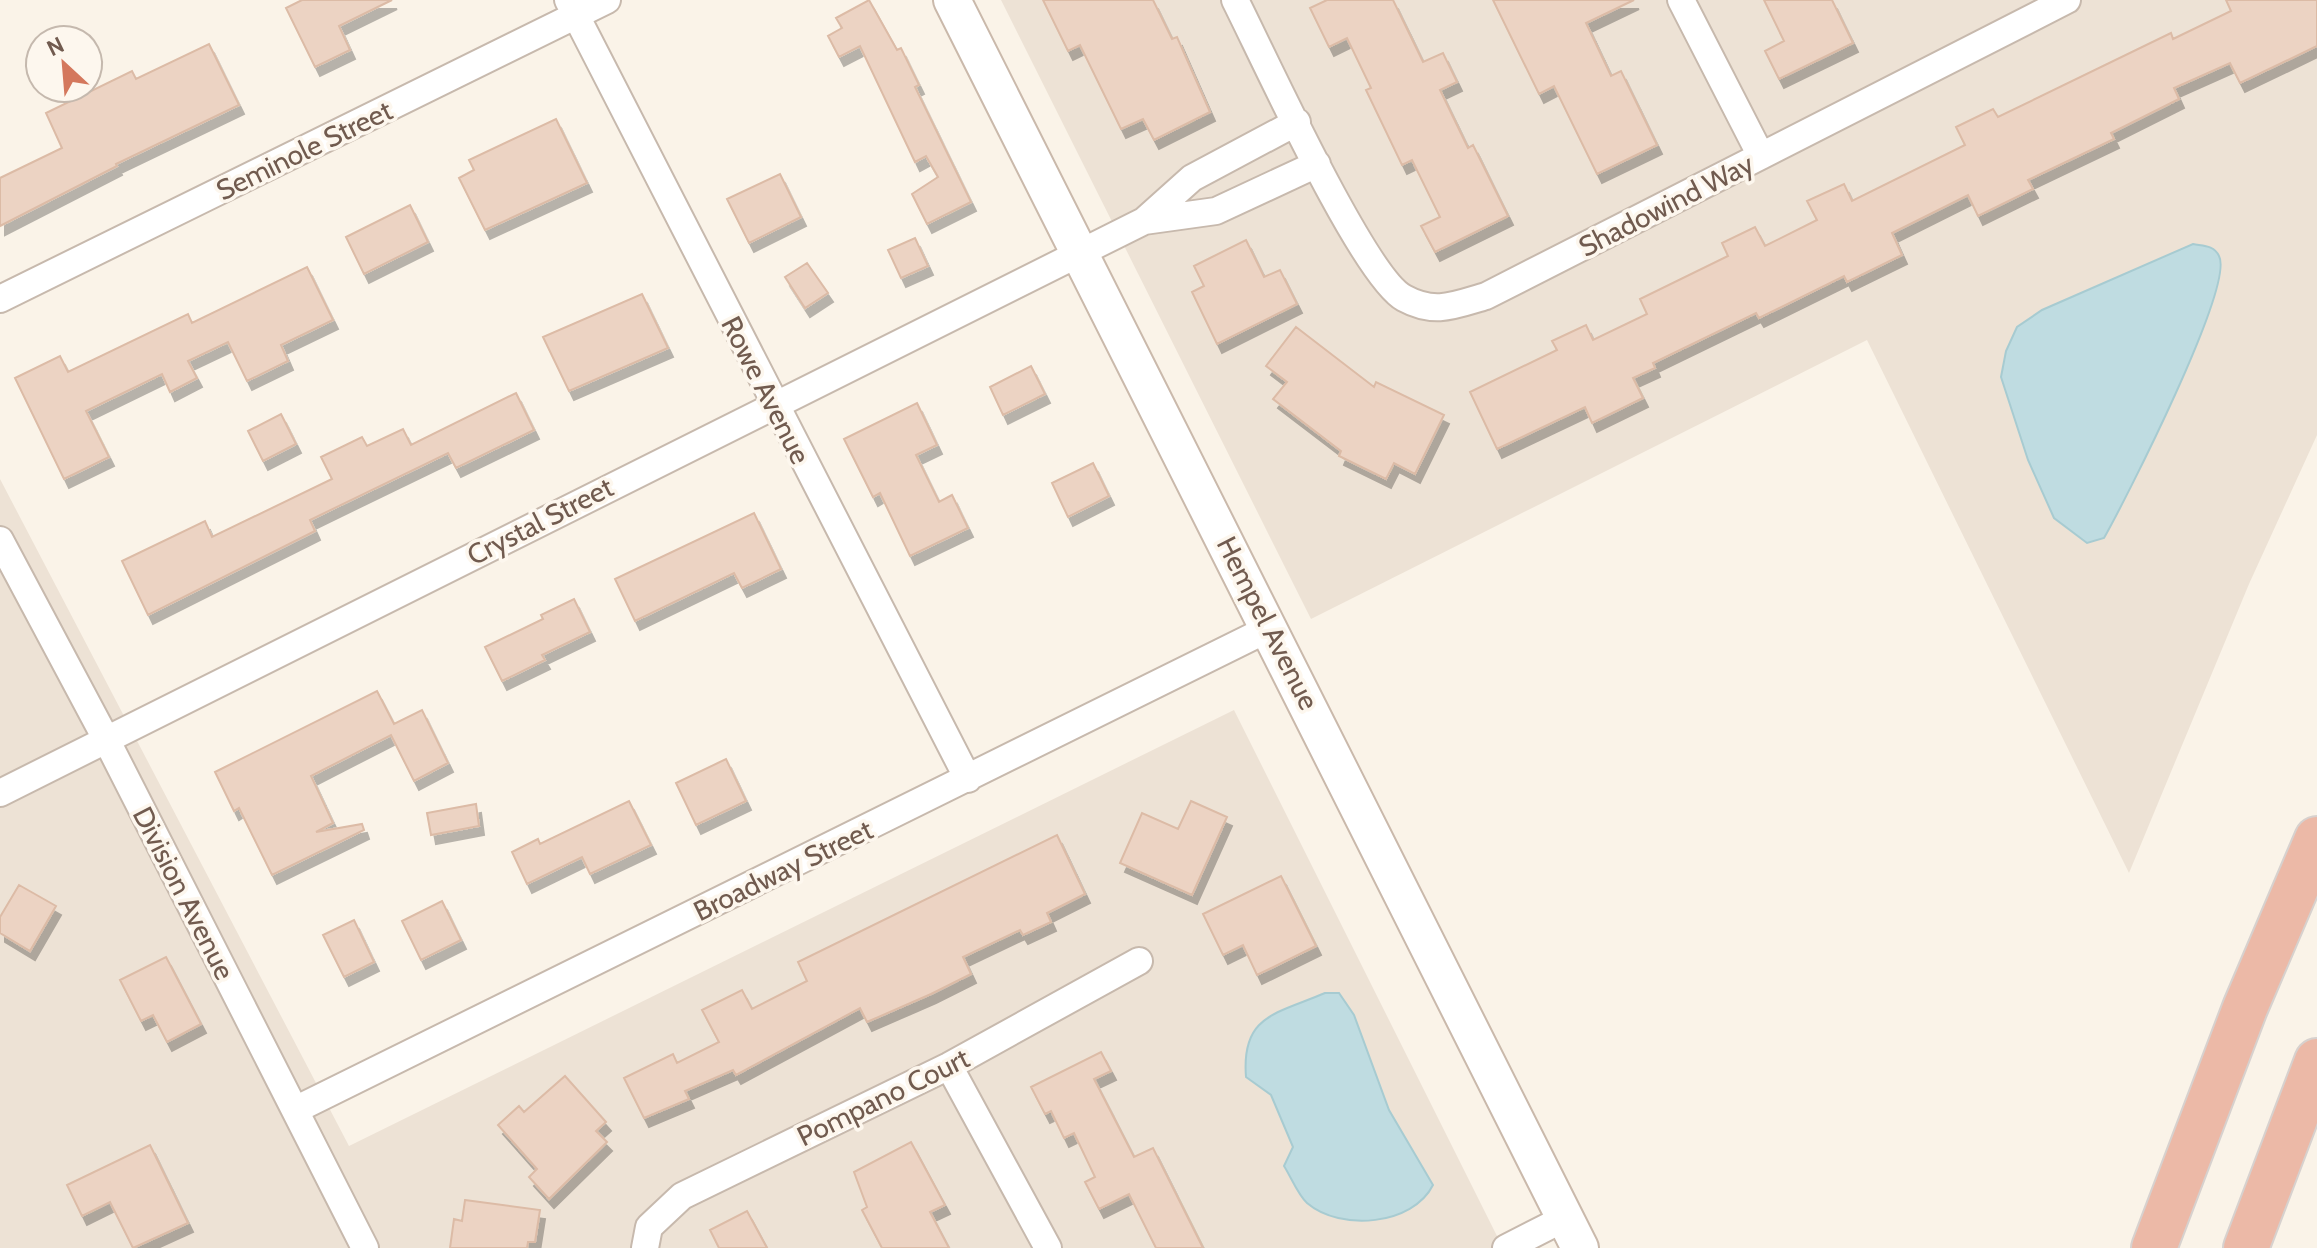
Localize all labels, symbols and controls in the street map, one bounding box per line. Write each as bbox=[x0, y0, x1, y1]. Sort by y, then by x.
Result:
north arrow bbox=[24, 24, 104, 104]
text: N bbox=[43, 31, 68, 62]
street label: Seminole Street bbox=[211, 93, 397, 207]
street label: Shadowind Way bbox=[1573, 146, 1759, 264]
street label: Rowe Avenue bbox=[714, 310, 818, 470]
street label: Crystal Street bbox=[461, 470, 619, 572]
street label: Hempel Avenue bbox=[1210, 531, 1326, 715]
street label: Division Avenue bbox=[126, 801, 242, 985]
street label: Broadway Street bbox=[688, 812, 878, 928]
street label: Pompano Court bbox=[791, 1041, 975, 1153]

